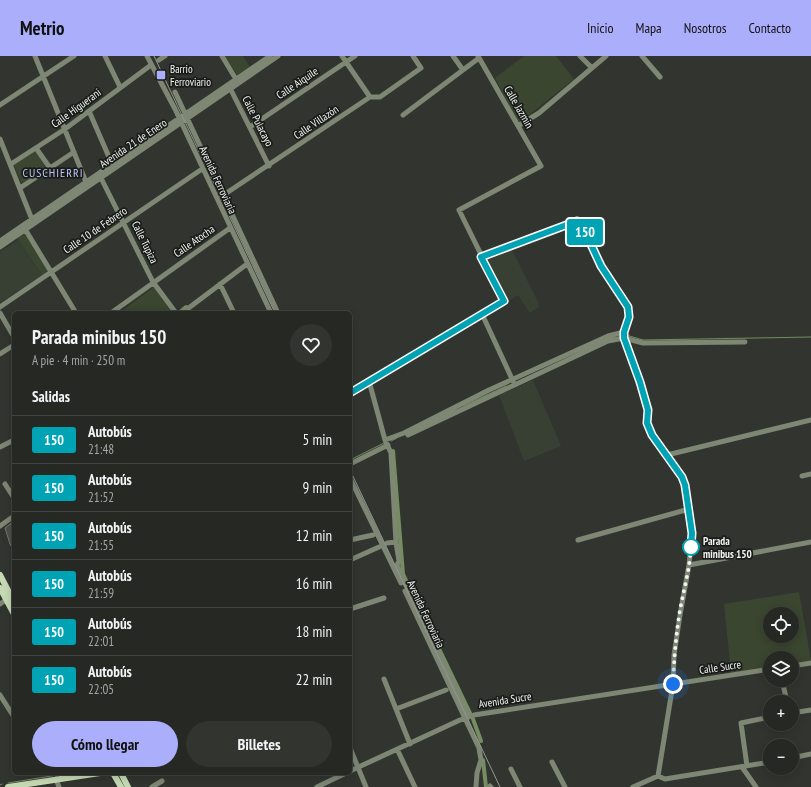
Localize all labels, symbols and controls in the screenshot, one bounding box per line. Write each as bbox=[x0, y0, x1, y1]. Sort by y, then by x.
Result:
text: Metrio bbox=[20, 16, 65, 40]
text: Inicio bbox=[587, 19, 614, 37]
text: Mapa bbox=[636, 19, 662, 37]
text: Nosotros bbox=[684, 19, 727, 37]
text: Contacto bbox=[749, 19, 791, 37]
place label: Barrio Ferroviario bbox=[170, 62, 211, 89]
street label: Calle Aiquile bbox=[273, 64, 321, 102]
marker: Barrio Ferroviario bbox=[155, 69, 167, 81]
street label: Calle Jazmin bbox=[501, 83, 537, 131]
street label: Calle Higuerani bbox=[48, 85, 104, 131]
street label: Calle Pulacayo bbox=[239, 93, 277, 149]
street label: Calle Villazón bbox=[291, 102, 341, 142]
street label: Avenida 21 de Enero bbox=[97, 115, 169, 171]
street label: Avenida Ferroviaria bbox=[196, 144, 240, 216]
district label: CUSCHIERRI bbox=[22, 165, 84, 180]
street label: Calle 10 de Febrero bbox=[60, 203, 130, 257]
street label: Calle Tupiza bbox=[129, 219, 161, 265]
line badge: 150 bbox=[562, 219, 608, 245]
street label: Calle Atocha bbox=[171, 222, 217, 260]
text: 150 bbox=[575, 223, 595, 241]
button: heart bbox=[290, 324, 332, 366]
text: Parada minibus 150 bbox=[32, 325, 166, 349]
text: A pie · 4 min · 250 m bbox=[32, 352, 125, 369]
text: Salidas bbox=[32, 387, 70, 406]
text: Autobús bbox=[88, 422, 132, 441]
text: 5 min bbox=[302, 430, 332, 449]
text: 150 bbox=[44, 431, 64, 449]
text: 21:48 bbox=[88, 441, 114, 458]
text: Autobús bbox=[88, 470, 132, 489]
text: 9 min bbox=[302, 478, 332, 497]
text: 150 bbox=[44, 479, 64, 497]
text: 21:52 bbox=[88, 489, 114, 506]
text: Autobús bbox=[88, 518, 132, 537]
text: 12 min bbox=[296, 526, 332, 545]
text: 150 bbox=[44, 527, 64, 545]
place label: Parada minibus 150 bbox=[703, 534, 752, 561]
text: 21:55 bbox=[88, 537, 114, 554]
marker: Parada minibus 150 bbox=[682, 538, 700, 556]
text: Autobús bbox=[88, 566, 132, 585]
text: 16 min bbox=[296, 574, 332, 593]
text: 150 bbox=[44, 575, 64, 593]
street label: Avenida Ferroviaria bbox=[404, 578, 448, 650]
text: 21:59 bbox=[88, 585, 114, 602]
map controls bbox=[763, 607, 799, 775]
button: locate bbox=[763, 607, 799, 643]
text: Autobús bbox=[88, 614, 132, 633]
text: 18 min bbox=[296, 622, 332, 641]
text: 150 bbox=[44, 623, 64, 641]
text: 22:01 bbox=[88, 633, 114, 650]
button: layers bbox=[763, 651, 799, 687]
street label: Calle Sucre bbox=[698, 657, 742, 677]
text: Autobús bbox=[88, 662, 132, 681]
text: 22 min bbox=[296, 670, 332, 689]
text: 150 bbox=[44, 671, 64, 689]
your location bbox=[663, 674, 683, 694]
text: 22:05 bbox=[88, 681, 114, 698]
street label: Avenida Sucre bbox=[478, 689, 533, 711]
button: + bbox=[763, 695, 799, 731]
button: Cómo llegar bbox=[32, 721, 178, 767]
button: Billetes bbox=[186, 721, 332, 767]
button: − bbox=[763, 739, 799, 775]

